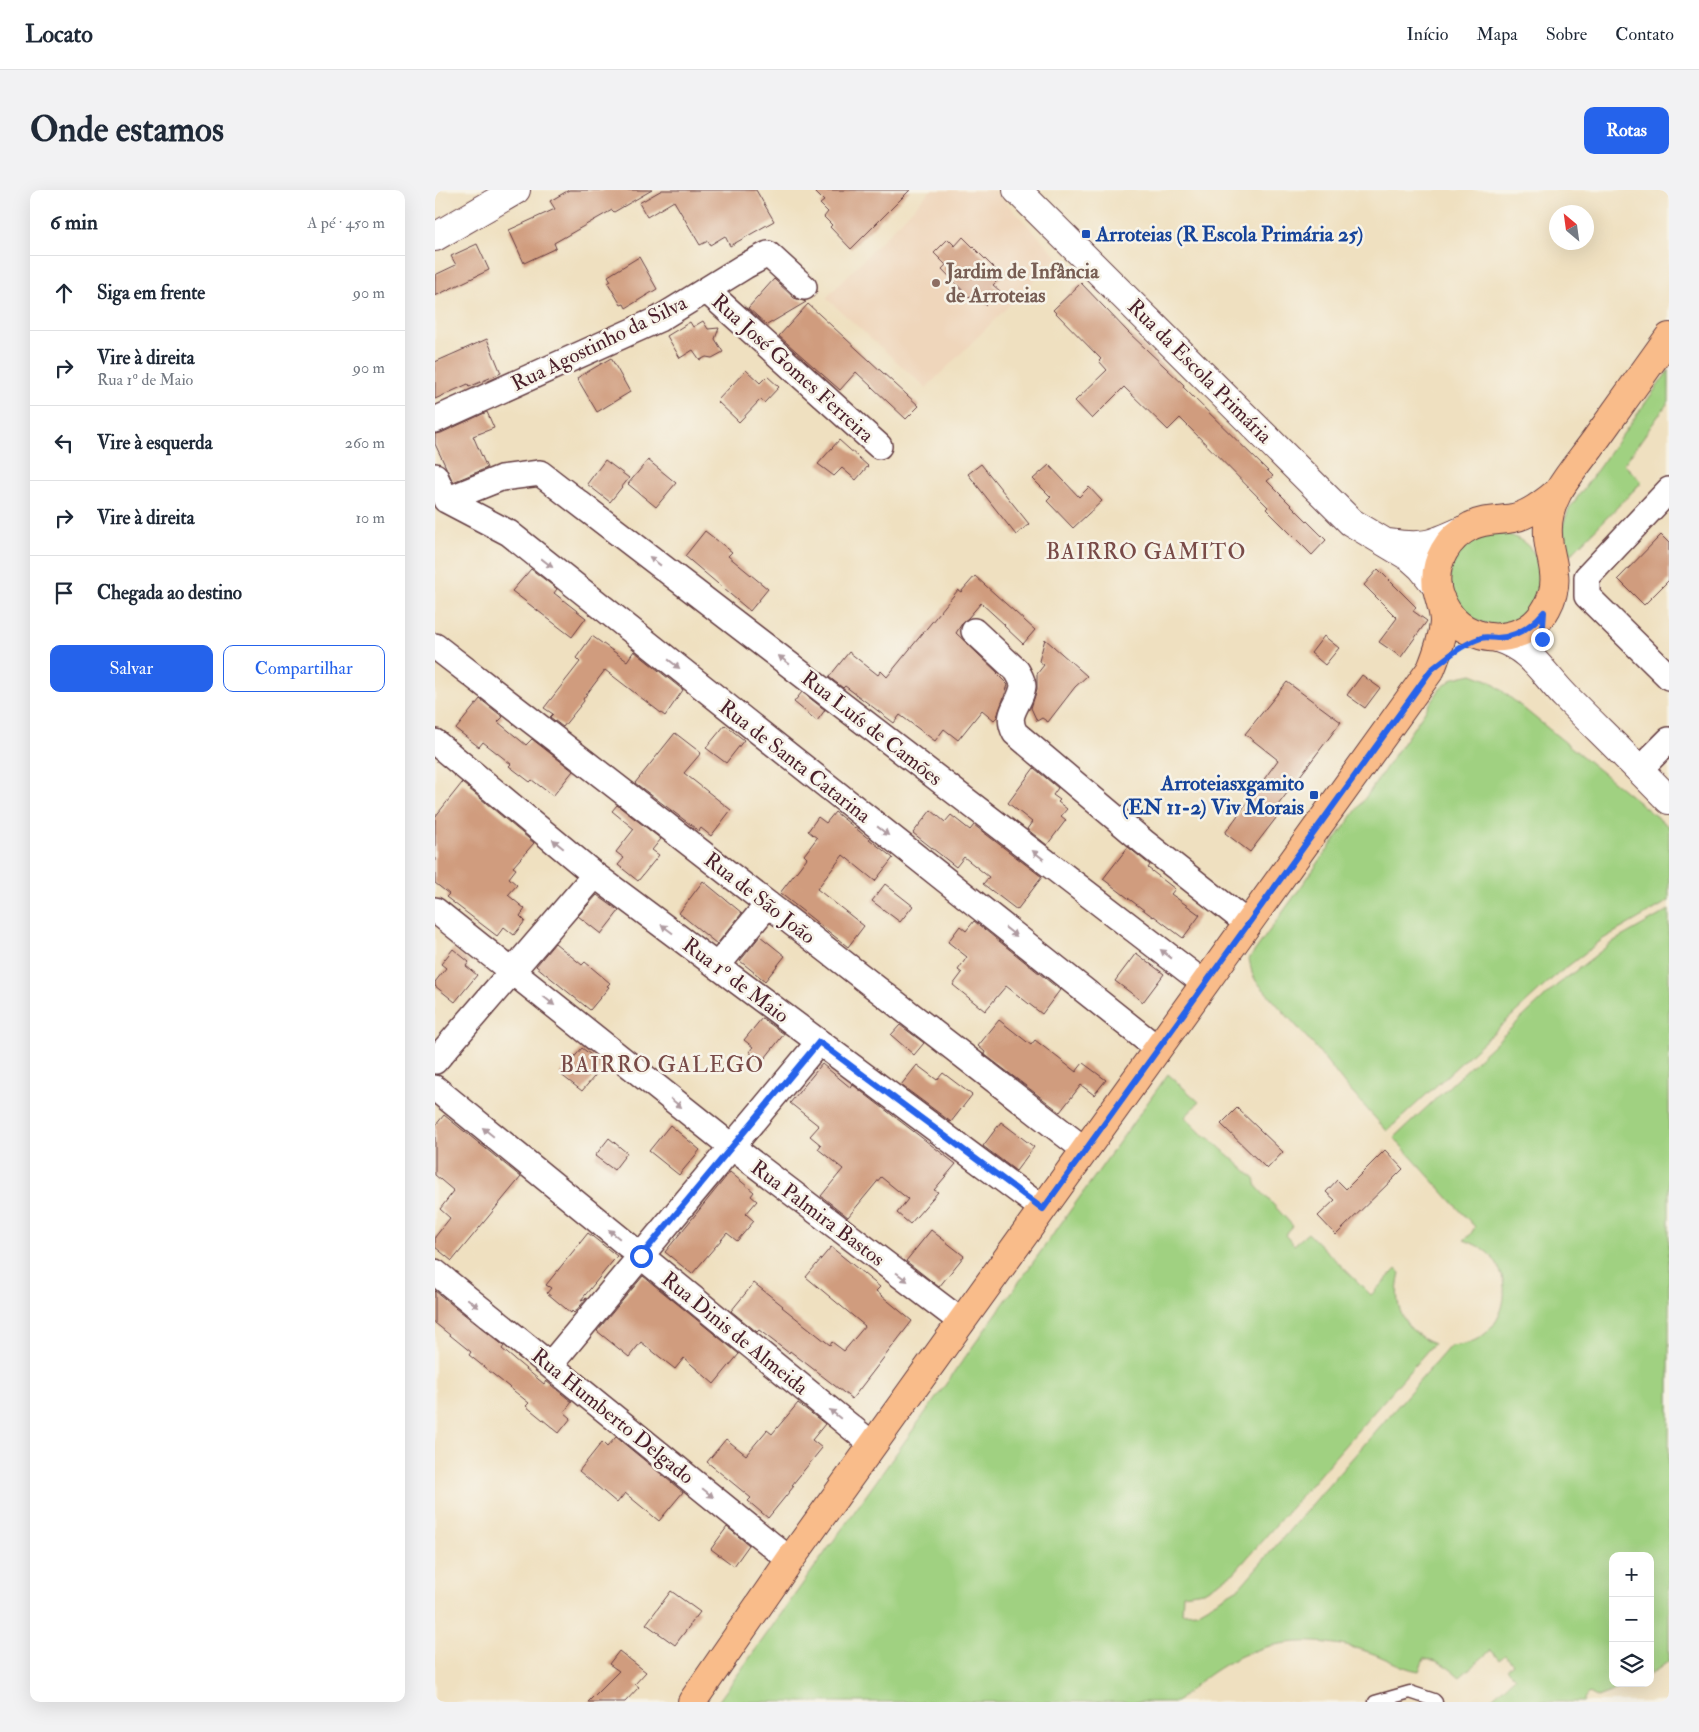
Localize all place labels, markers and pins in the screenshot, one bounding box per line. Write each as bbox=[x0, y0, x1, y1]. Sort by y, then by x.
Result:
place label: Arroteias (R Escola Primária 25) bbox=[1095, 221, 1363, 248]
marker: Arroteias (R Escola Primária 25) bbox=[1080, 228, 1092, 240]
place label: Jardim de Infância de Arroteias bbox=[945, 258, 1100, 309]
marker: Jardim de Infância de Arroteias bbox=[930, 277, 942, 289]
place label: Arroteiasxgamito (EN 11-2) Viv Morais bbox=[1122, 770, 1304, 821]
marker: Arroteiasxgamito (EN 11-2) Viv Morais bbox=[1308, 789, 1320, 801]

